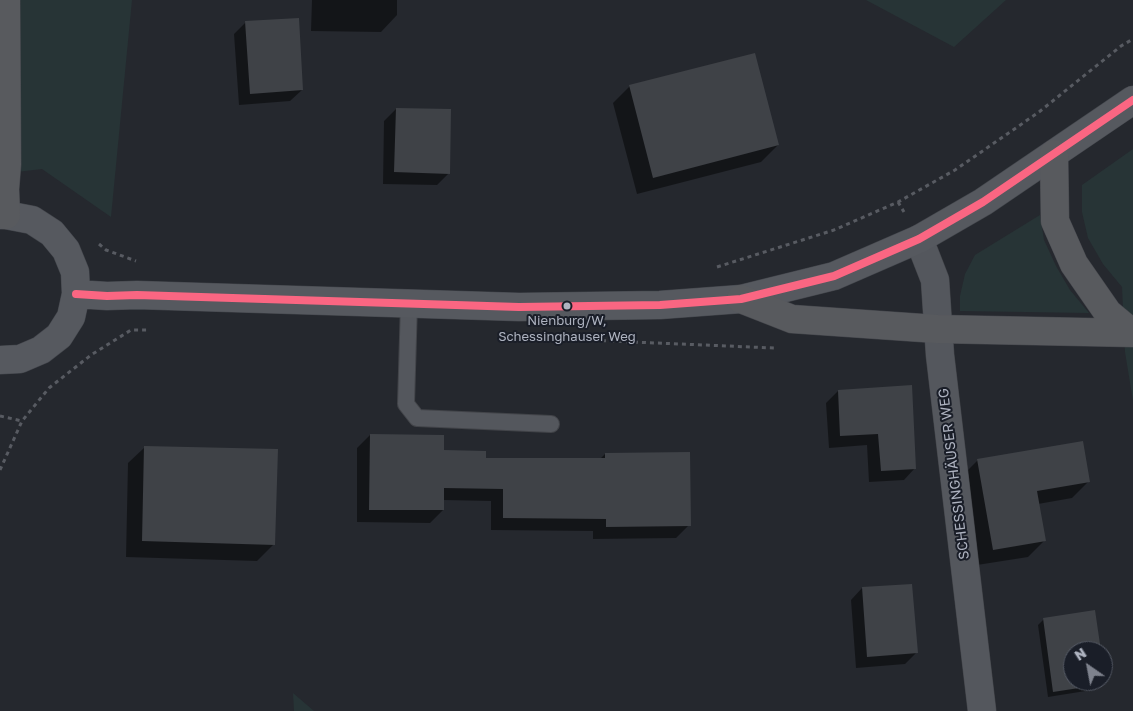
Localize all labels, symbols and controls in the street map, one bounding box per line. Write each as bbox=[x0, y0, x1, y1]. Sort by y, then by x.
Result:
marker: Nienburg/W, Schessinghauser Weg bbox=[562, 301, 572, 311]
place label: Nienburg/W, Schessinghauser Weg bbox=[498, 313, 636, 344]
street label: SCHESSINGHÄUSER WEG bbox=[935, 387, 973, 561]
north arrow bbox=[1063, 641, 1113, 691]
text: N bbox=[1071, 644, 1089, 664]

